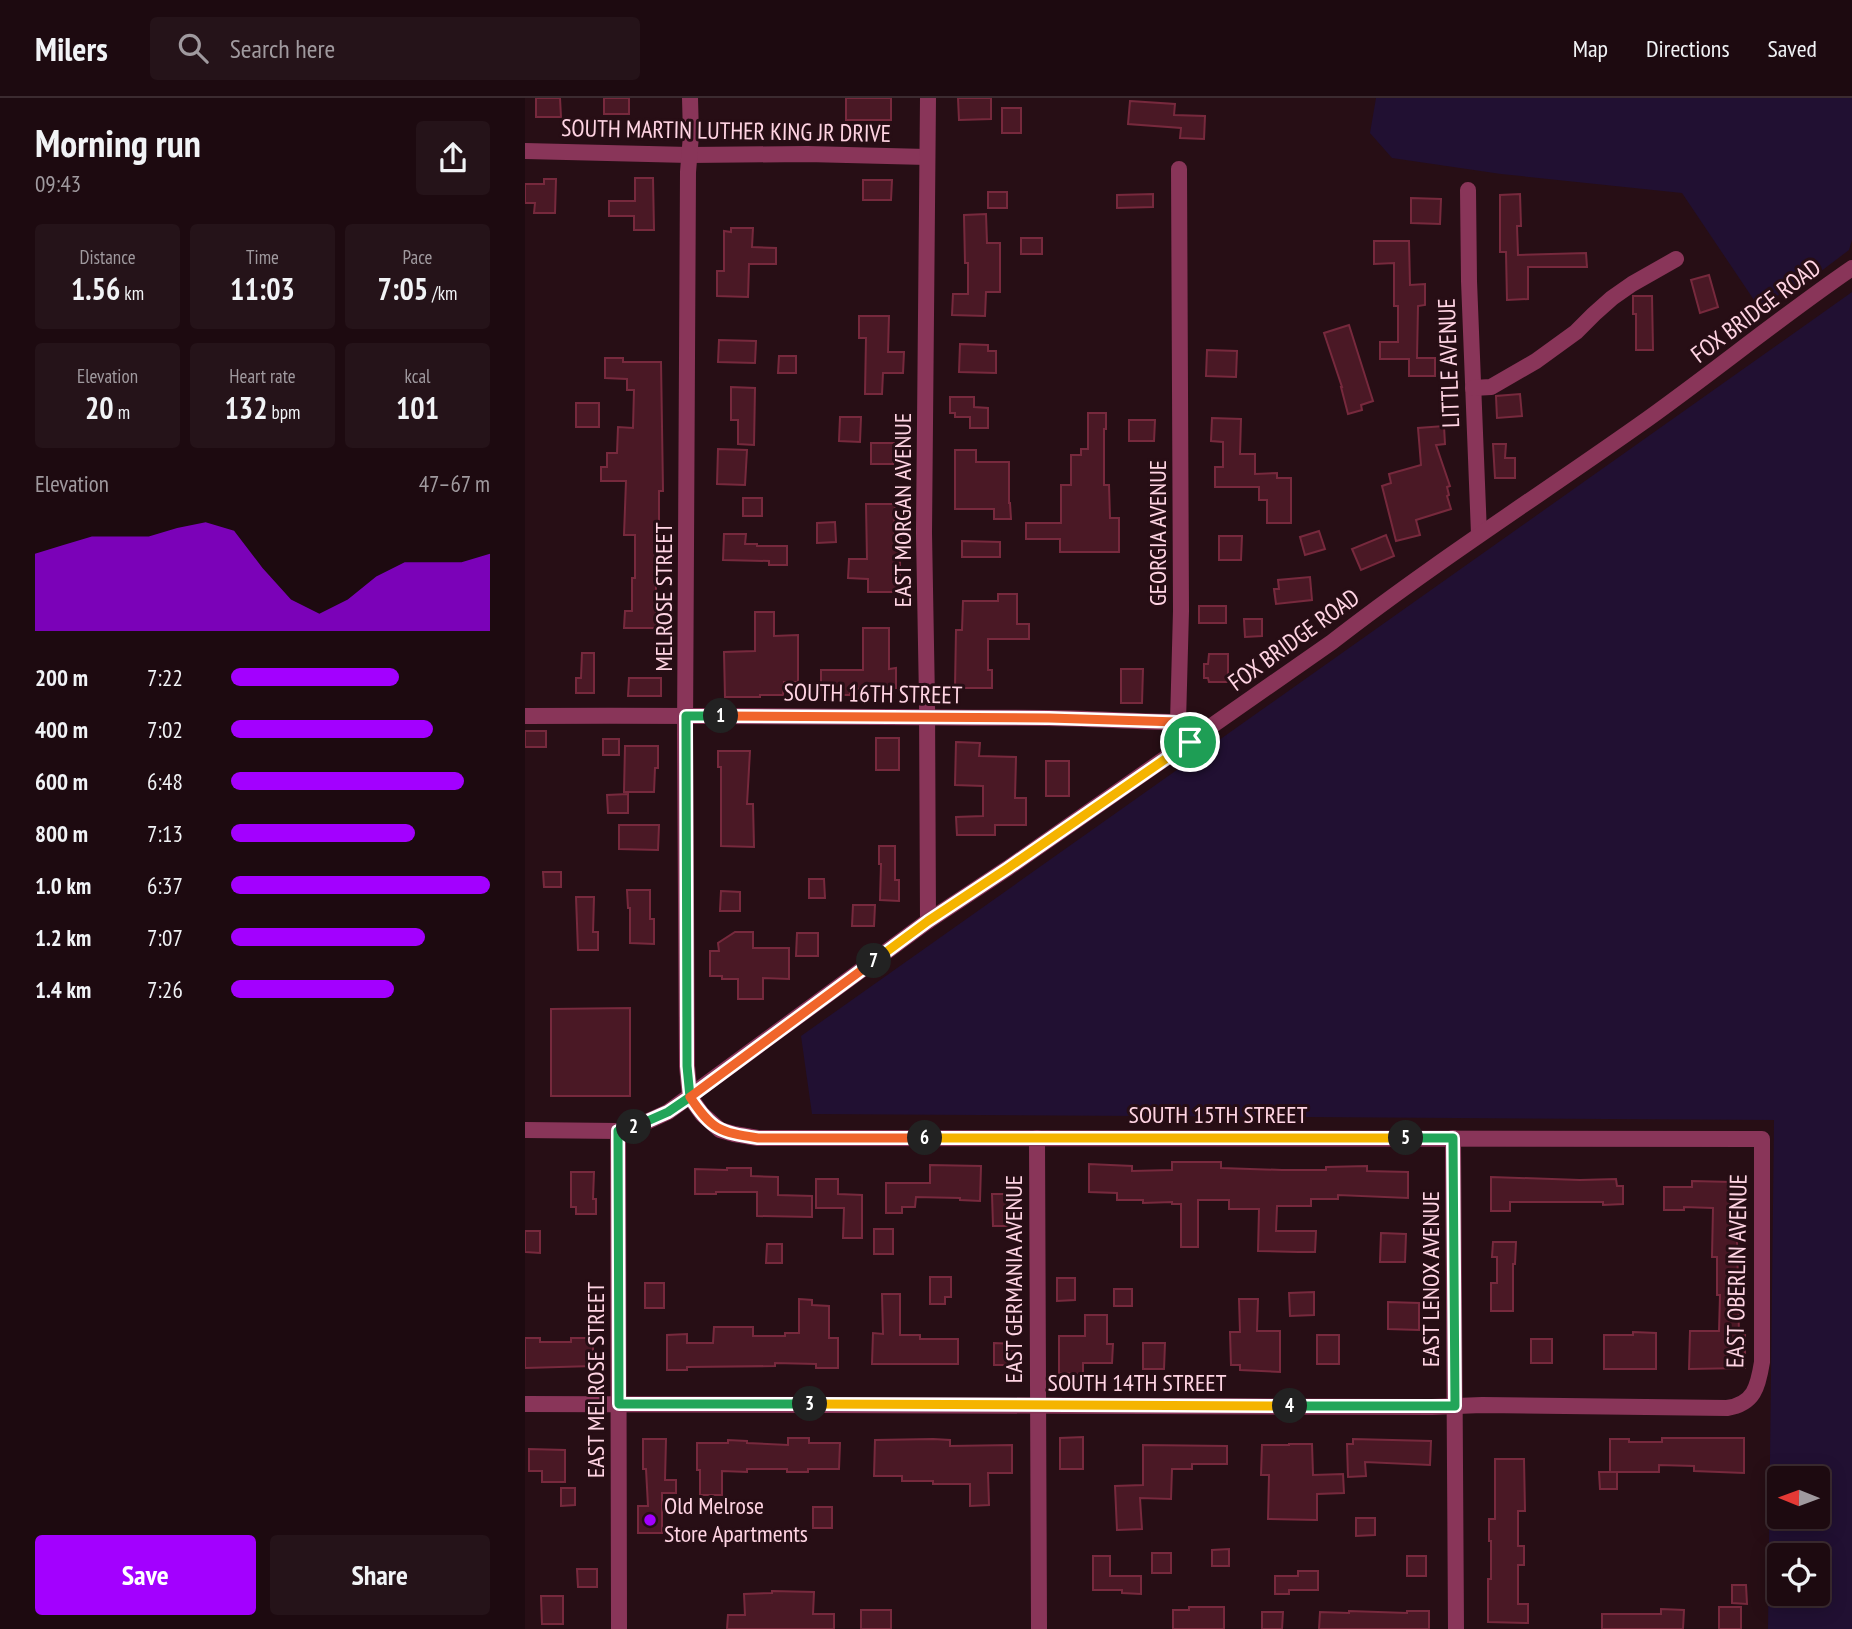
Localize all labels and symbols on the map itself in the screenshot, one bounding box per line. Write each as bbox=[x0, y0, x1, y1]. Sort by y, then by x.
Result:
street label: SOUTH MARTIN LUTHER KING JR DRIVE bbox=[561, 112, 891, 149]
street label: FOX BRIDGE ROAD bbox=[1685, 252, 1827, 370]
street label: LITTLE AVENUE bbox=[1431, 298, 1466, 428]
street label: EAST MORGAN AVENUE bbox=[887, 413, 918, 607]
street label: GEORGIA AVENUE bbox=[1142, 460, 1173, 606]
street label: MELROSE STREET bbox=[648, 522, 679, 672]
street label: FOX BRIDGE ROAD bbox=[1222, 582, 1365, 698]
street label: SOUTH 16TH STREET bbox=[783, 676, 963, 711]
pin: 1 bbox=[703, 698, 739, 734]
pin bbox=[1160, 712, 1220, 772]
pin: 7 bbox=[857, 944, 891, 978]
street label: SOUTH 15TH STREET bbox=[1129, 1099, 1308, 1130]
pin: 2 bbox=[617, 1110, 651, 1144]
pin: 6 bbox=[907, 1121, 943, 1156]
pin: 5 bbox=[1389, 1121, 1423, 1156]
street label: EAST OBERLIN AVENUE bbox=[1719, 1174, 1754, 1368]
street label: EAST GERMANIA AVENUE bbox=[998, 1175, 1029, 1383]
street label: EAST LENOX AVENUE bbox=[1415, 1191, 1446, 1367]
street label: EAST MELROSE STREET bbox=[580, 1282, 611, 1478]
street label: SOUTH 14TH STREET bbox=[1048, 1367, 1227, 1398]
pin: 3 bbox=[793, 1386, 827, 1422]
pin: 4 bbox=[1273, 1388, 1307, 1424]
north arrow bbox=[1767, 1466, 1831, 1530]
place label: Old Melrose Store Apartments bbox=[664, 1490, 808, 1549]
marker: Old Melrose Store Apartments bbox=[642, 1512, 658, 1528]

